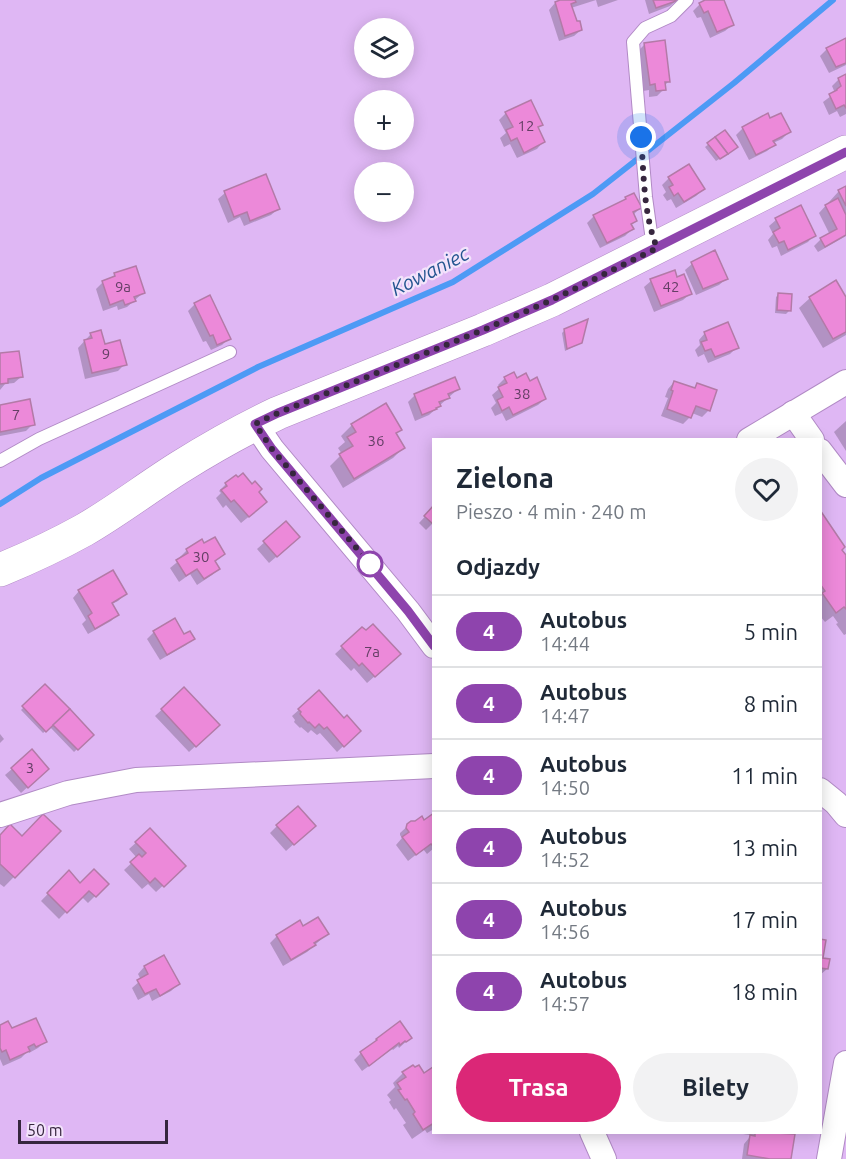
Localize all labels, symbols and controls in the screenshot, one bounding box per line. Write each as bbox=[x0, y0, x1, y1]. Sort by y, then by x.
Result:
map controls bbox=[354, 18, 414, 222]
button: layers bbox=[354, 18, 414, 78]
button: + bbox=[354, 90, 414, 150]
house number: 12 bbox=[518, 117, 534, 134]
your location bbox=[626, 122, 656, 152]
button: − bbox=[354, 162, 414, 222]
water label: Kowaniec bbox=[387, 241, 473, 300]
house number: 9a bbox=[115, 278, 131, 295]
house number: 42 bbox=[663, 278, 679, 295]
house number: 9 bbox=[102, 345, 110, 362]
house number: 38 bbox=[514, 385, 530, 402]
house number: 7 bbox=[12, 406, 20, 423]
house number: 36 bbox=[368, 432, 384, 449]
button: heart bbox=[735, 458, 798, 521]
text: Zielona bbox=[456, 462, 554, 493]
text: Pieszo · 4 min · 240 m bbox=[456, 500, 646, 523]
house number: 30 bbox=[193, 548, 209, 565]
unlabelled marker bbox=[357, 551, 383, 577]
text: Odjazdy bbox=[456, 554, 540, 579]
text: Autobus bbox=[540, 607, 627, 632]
text: 4 bbox=[483, 619, 495, 643]
text: 5 min bbox=[744, 619, 798, 644]
text: 14:44 bbox=[540, 632, 590, 655]
house number: 7a bbox=[364, 643, 380, 660]
text: Autobus bbox=[540, 679, 627, 704]
text: 4 bbox=[483, 691, 495, 715]
text: 8 min bbox=[744, 691, 798, 716]
text: 14:47 bbox=[540, 704, 590, 727]
text: Autobus bbox=[540, 751, 627, 776]
house number: 3 bbox=[26, 759, 34, 776]
text: 4 bbox=[483, 763, 495, 787]
text: 11 min bbox=[731, 763, 798, 788]
text: 14:50 bbox=[540, 776, 590, 799]
text: Autobus bbox=[540, 823, 627, 848]
text: 4 bbox=[483, 835, 495, 859]
text: 13 min bbox=[731, 835, 798, 860]
text: 14:52 bbox=[540, 848, 590, 871]
text: Autobus bbox=[540, 895, 627, 920]
text: 4 bbox=[483, 907, 495, 931]
text: 17 min bbox=[731, 907, 798, 932]
text: 14:56 bbox=[540, 920, 590, 943]
text: Autobus bbox=[540, 967, 627, 992]
text: 4 bbox=[483, 979, 495, 1003]
text: 18 min bbox=[731, 979, 798, 1004]
text: 14:57 bbox=[540, 992, 590, 1015]
button: Trasa bbox=[456, 1053, 621, 1122]
button: Bilety bbox=[633, 1053, 798, 1122]
scale bar bbox=[18, 1117, 168, 1144]
text: 50 m bbox=[27, 1121, 63, 1139]

